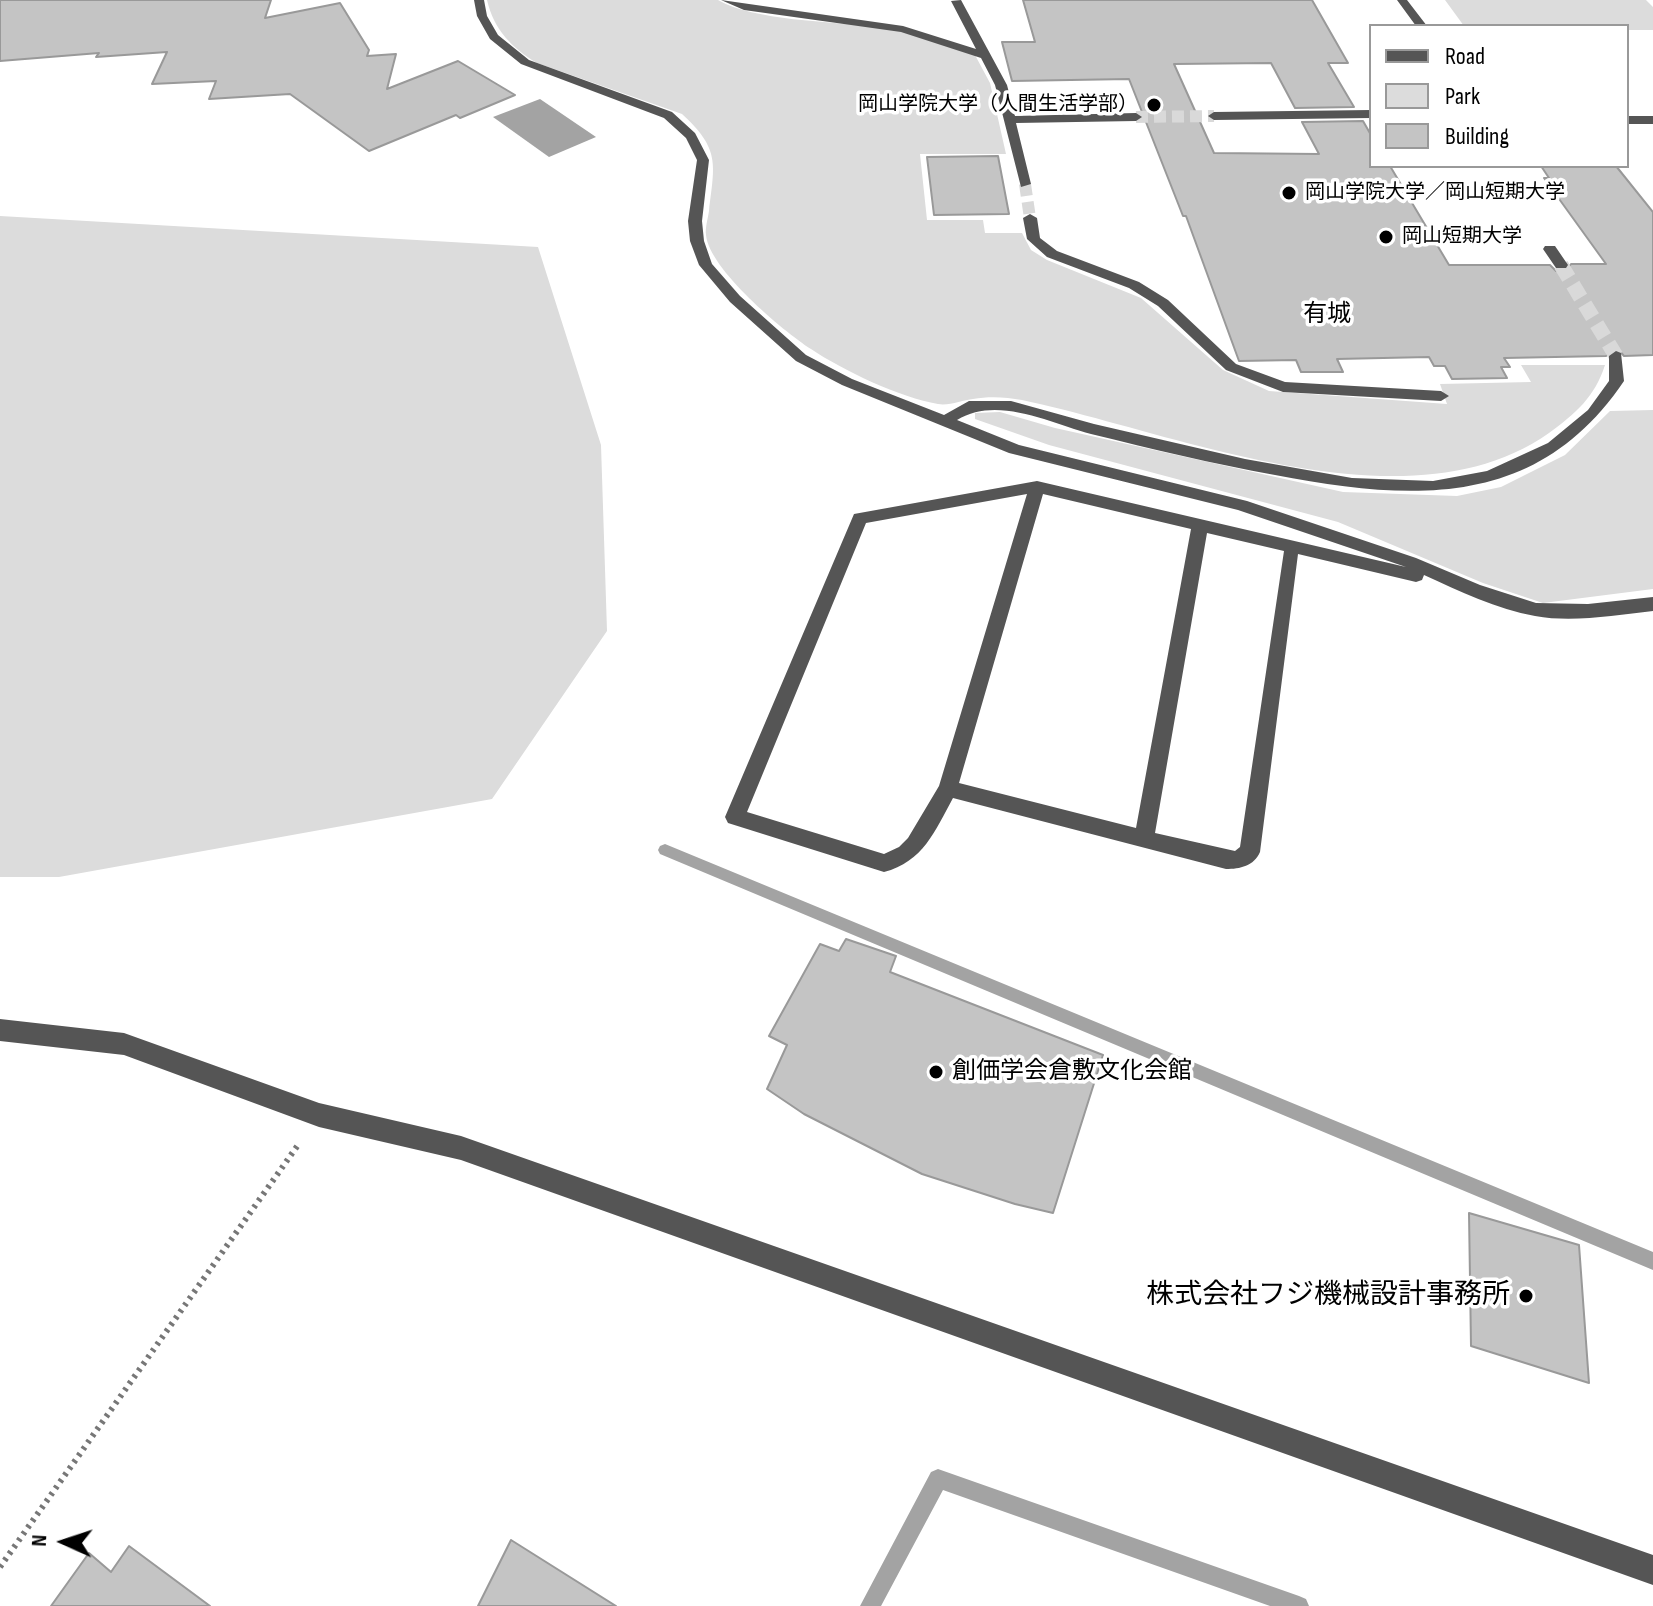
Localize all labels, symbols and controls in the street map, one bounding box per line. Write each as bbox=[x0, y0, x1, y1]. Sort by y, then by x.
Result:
legend bbox=[1369, 24, 1629, 168]
text: Road bbox=[1445, 42, 1485, 71]
text: Park bbox=[1445, 82, 1480, 111]
place label: 岡山学院大学（人間生活学部） bbox=[858, 93, 1138, 117]
marker: 岡山学院大学（人間生活学部） bbox=[1145, 96, 1163, 114]
text: Building bbox=[1445, 122, 1509, 151]
place label: 岡山学院大学／岡山短期大学 bbox=[1305, 181, 1565, 205]
marker: 岡山学院大学／岡山短期大学 bbox=[1280, 184, 1298, 202]
place label: 岡山短期大学 bbox=[1402, 225, 1522, 249]
marker: 岡山短期大学 bbox=[1377, 228, 1395, 246]
district label: 有城 bbox=[1303, 301, 1351, 329]
place label: 創価学会倉敷文化会館 bbox=[952, 1058, 1192, 1086]
marker: 創価学会倉敷文化会館 bbox=[927, 1063, 945, 1081]
place label: 株式会社フジ機械設計事務所 bbox=[1146, 1279, 1510, 1313]
marker: 株式会社フジ機械設計事務所 bbox=[1517, 1287, 1535, 1305]
north arrow bbox=[24, 1502, 104, 1582]
text: N bbox=[26, 1534, 53, 1547]

